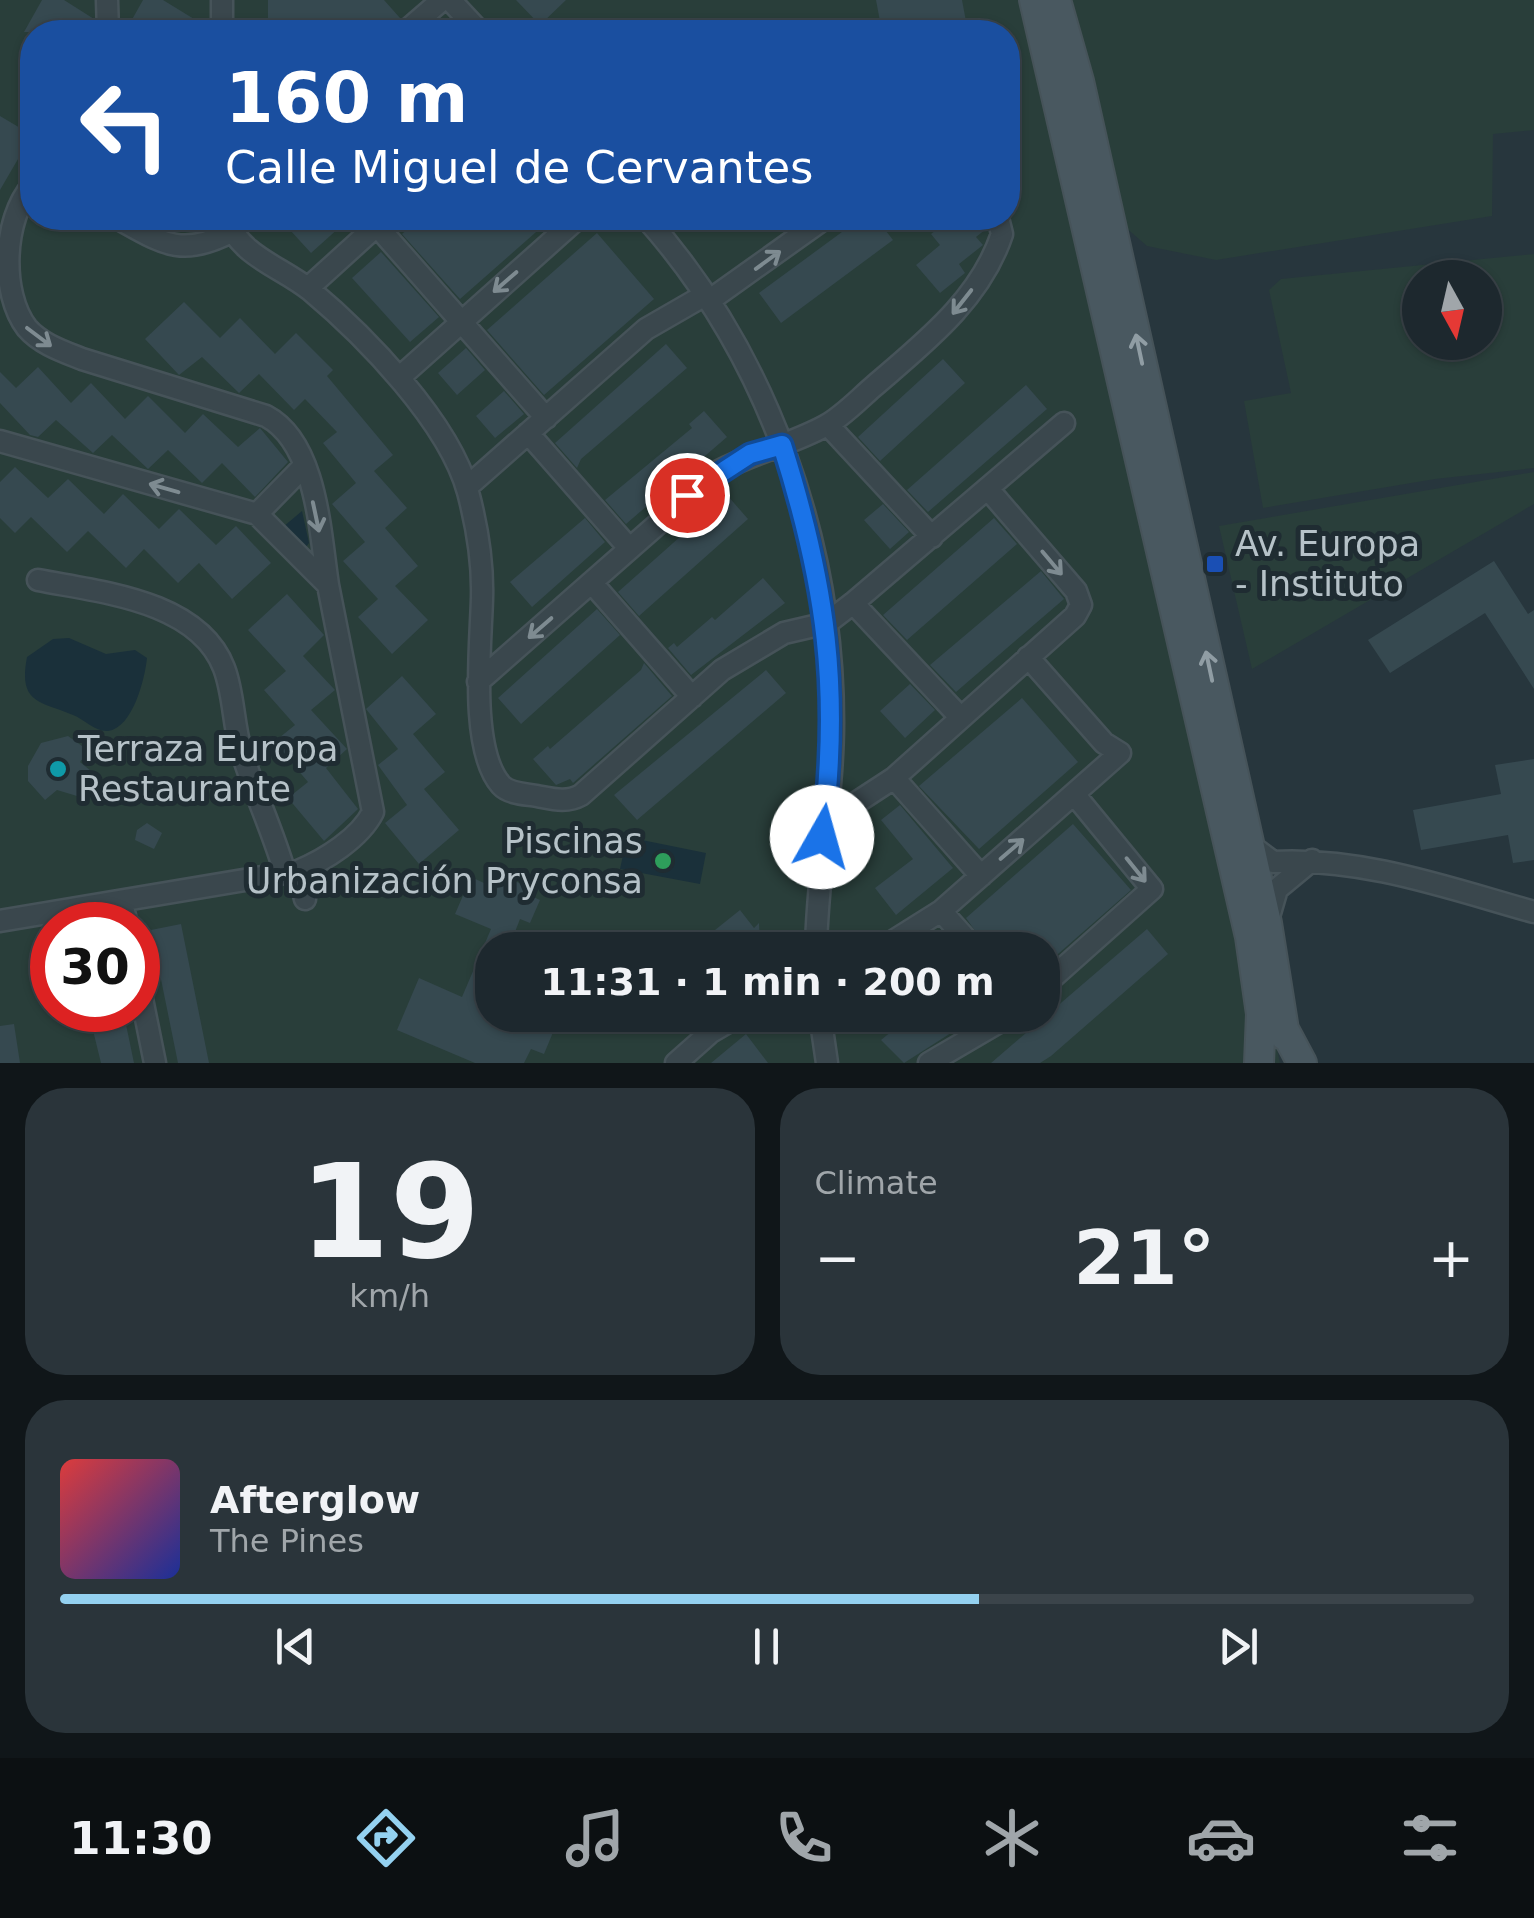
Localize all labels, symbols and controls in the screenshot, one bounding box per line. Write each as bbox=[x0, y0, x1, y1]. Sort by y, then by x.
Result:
text: 160 m bbox=[225, 57, 468, 139]
icon: left bbox=[60, 60, 190, 190]
text: Calle Miguel de Cervantes bbox=[225, 141, 814, 194]
one-way arrow bbox=[754, 249, 781, 270]
north arrow bbox=[1402, 260, 1502, 360]
map controls bbox=[1402, 260, 1502, 360]
one-way arrow bbox=[493, 270, 518, 293]
one-way arrow bbox=[952, 288, 973, 315]
one-way arrow bbox=[25, 325, 51, 347]
one-way arrow bbox=[1129, 334, 1147, 366]
pin bbox=[645, 453, 730, 538]
icon: arrive bbox=[660, 468, 715, 523]
one-way arrow bbox=[148, 477, 180, 496]
one-way arrow bbox=[307, 500, 326, 532]
place label: Av. Europa - Instituto bbox=[1235, 524, 1420, 604]
one-way arrow bbox=[1040, 550, 1062, 576]
marker: Av. Europa - Instituto bbox=[1204, 553, 1226, 575]
one-way arrow bbox=[527, 616, 553, 638]
one-way arrow bbox=[1199, 651, 1217, 683]
place label: Terraza Europa Restaurante bbox=[77, 729, 339, 809]
marker: Terraza Europa Restaurante bbox=[47, 758, 69, 780]
position arrow bbox=[770, 785, 874, 889]
place label: Piscinas Urbanización Pryconsa bbox=[246, 821, 643, 901]
one-way arrow bbox=[999, 837, 1024, 860]
marker: Piscinas Urbanización Pryconsa bbox=[652, 850, 674, 872]
one-way arrow bbox=[1125, 856, 1147, 882]
speed limit sign: 30 bbox=[30, 902, 160, 1032]
text: 11:31 · 1 min · 200 m bbox=[540, 960, 995, 1004]
text: 19 bbox=[299, 1136, 480, 1288]
text: Climate bbox=[815, 1164, 938, 1202]
text: 21° bbox=[1073, 1214, 1215, 1302]
text: − bbox=[815, 1226, 861, 1290]
text: + bbox=[1428, 1226, 1474, 1290]
text: km/h bbox=[349, 1277, 430, 1315]
text: Afterglow bbox=[210, 1478, 420, 1522]
text: The Pines bbox=[210, 1522, 364, 1560]
icon: previous bbox=[268, 1619, 323, 1674]
icon: pause bbox=[739, 1619, 794, 1674]
icon: next bbox=[1211, 1619, 1266, 1674]
icon: directions bbox=[351, 1803, 421, 1873]
icon: music bbox=[560, 1803, 630, 1873]
icon: phone bbox=[769, 1803, 839, 1873]
icon: climate bbox=[977, 1803, 1047, 1873]
icon: car bbox=[1186, 1803, 1256, 1873]
icon: filters bbox=[1395, 1803, 1465, 1873]
text: 11:30 bbox=[69, 1812, 213, 1865]

